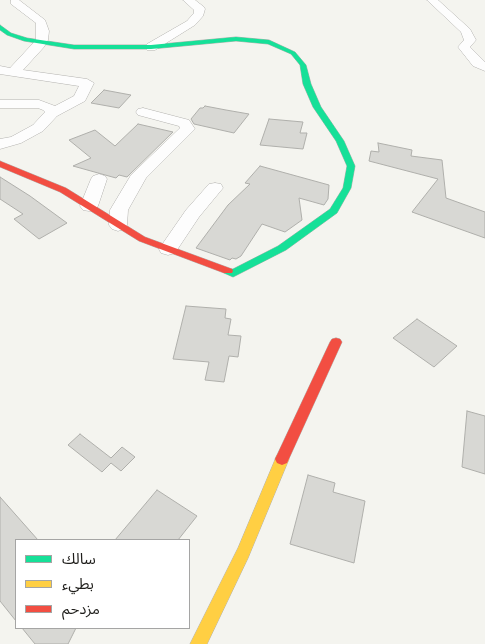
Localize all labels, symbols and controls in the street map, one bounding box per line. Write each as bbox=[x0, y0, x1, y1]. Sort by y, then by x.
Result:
legend bbox=[15, 539, 190, 629]
text: سالك bbox=[62, 549, 96, 569]
text: بطيء bbox=[62, 574, 94, 594]
text: مزدحم bbox=[62, 599, 100, 619]

